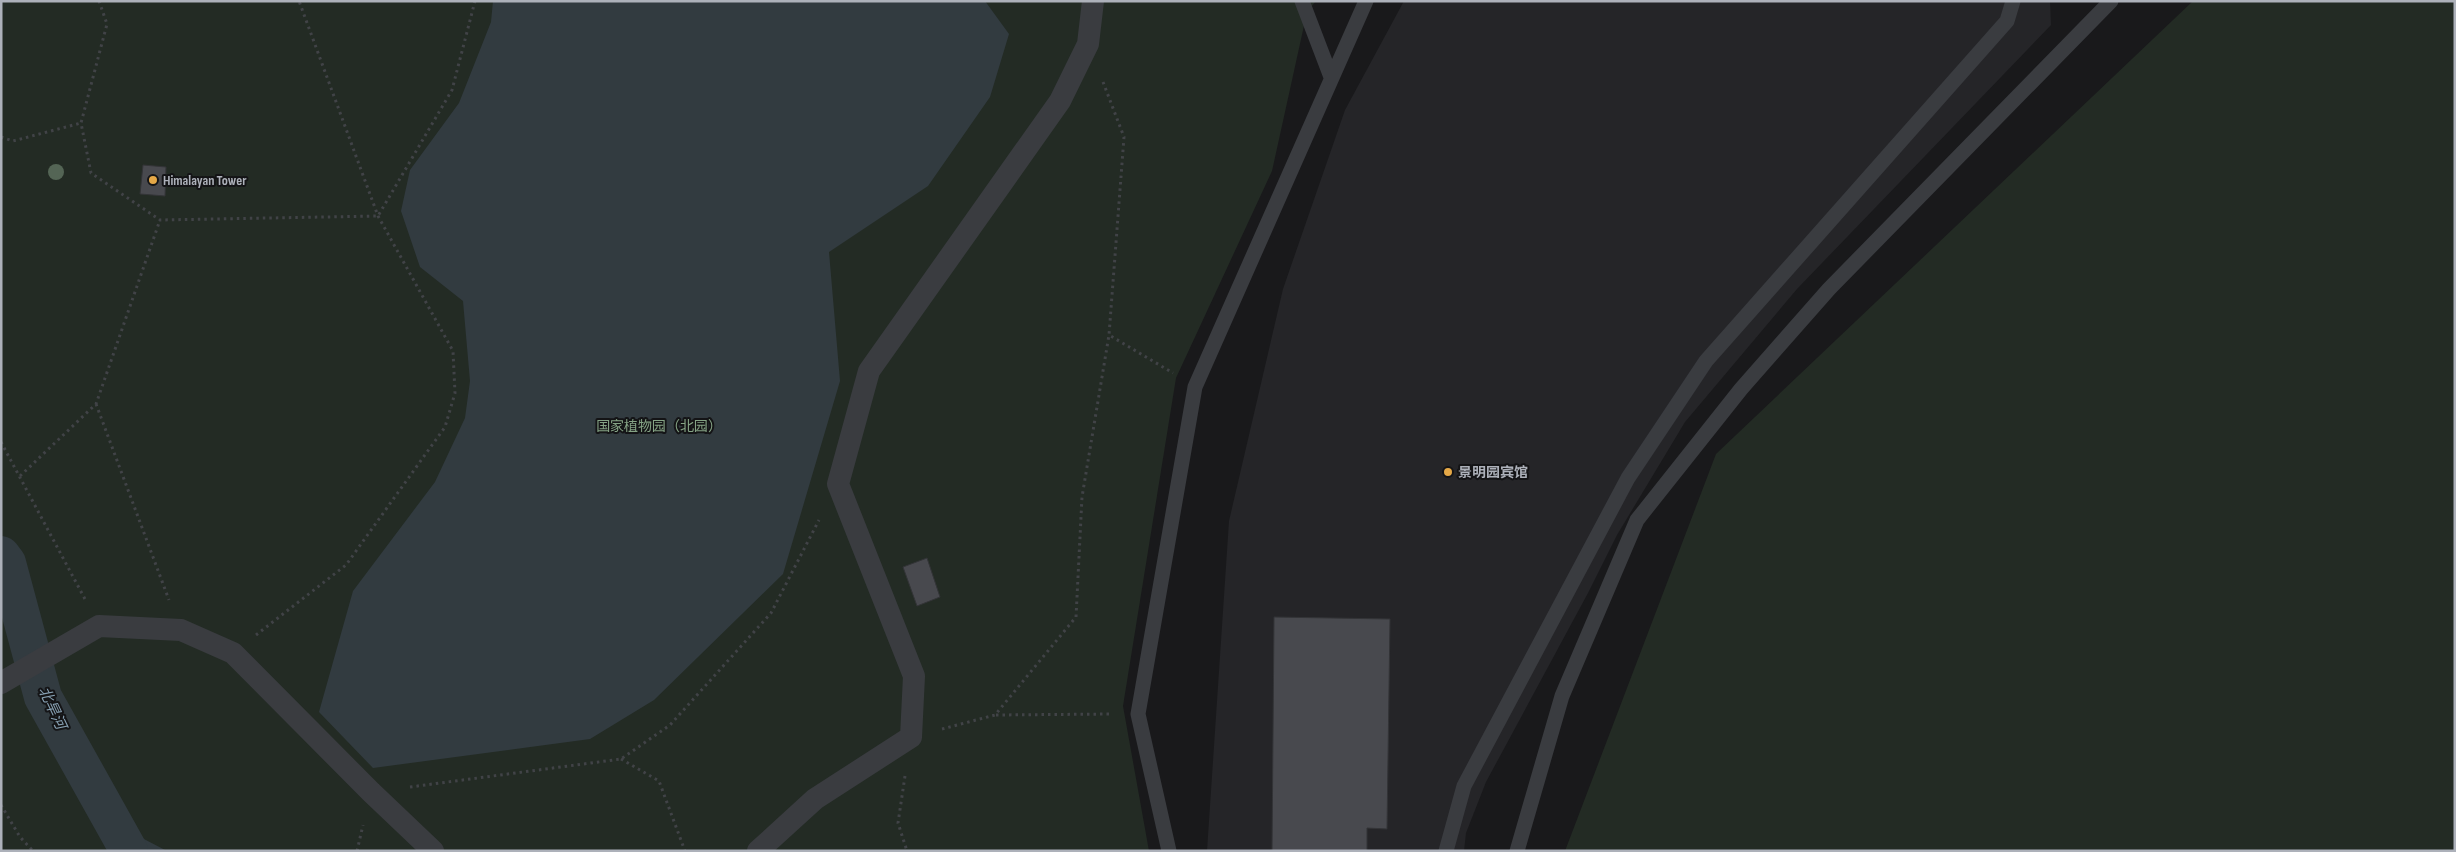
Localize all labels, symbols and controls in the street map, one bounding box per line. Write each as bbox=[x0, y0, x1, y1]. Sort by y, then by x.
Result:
place label: Himalayan Tower bbox=[163, 172, 247, 189]
marker: Himalayan Tower bbox=[147, 174, 159, 186]
park label: 国家植物园（北园） bbox=[596, 418, 722, 435]
place label: 景明园宾馆 bbox=[1458, 464, 1528, 481]
marker: 景明园宾馆 bbox=[1442, 466, 1454, 478]
water label: 北旱河 bbox=[34, 684, 71, 735]

